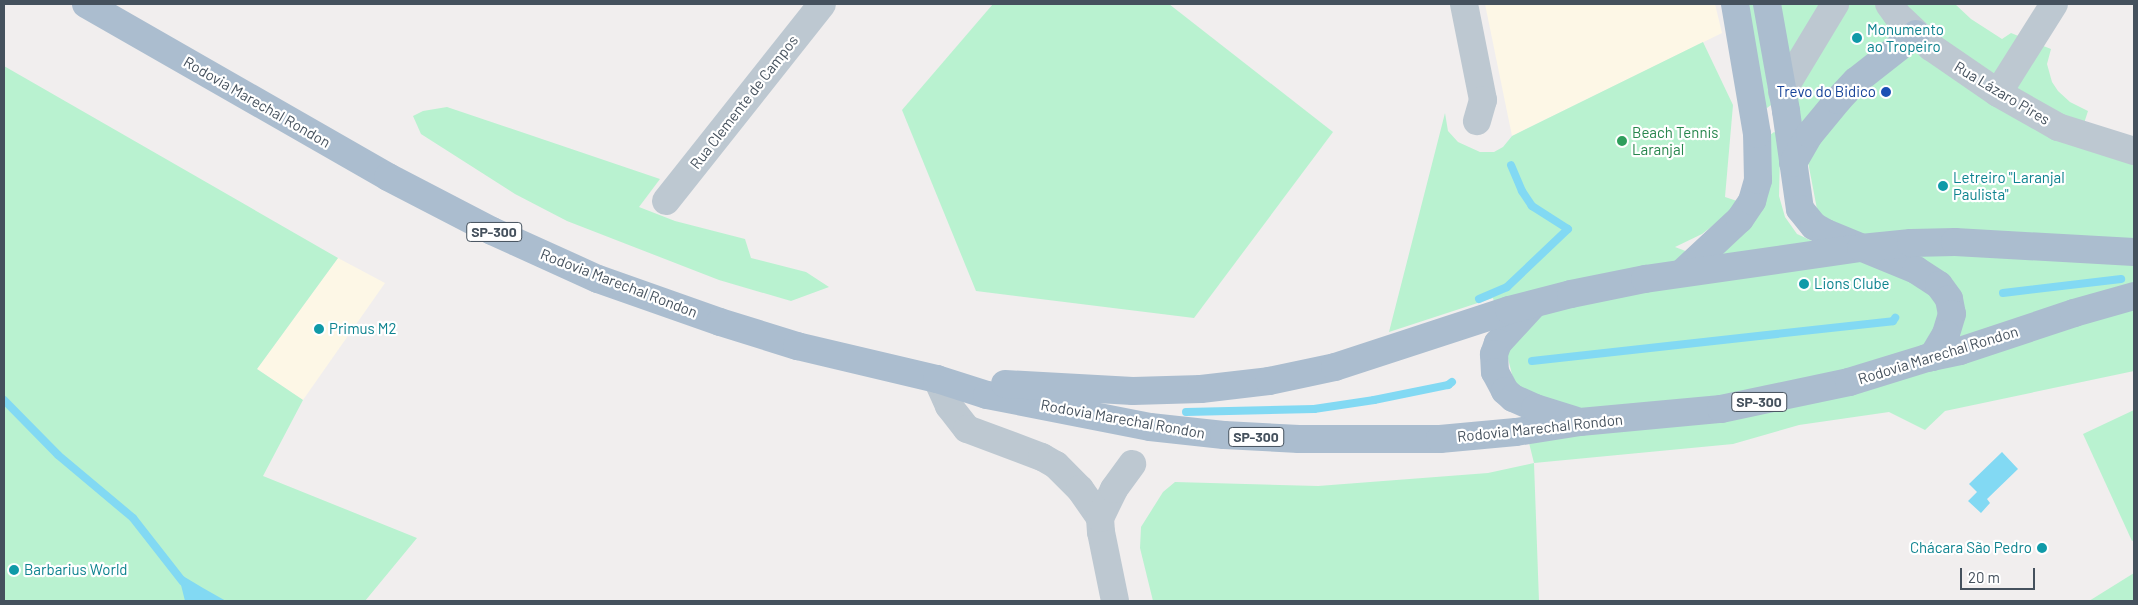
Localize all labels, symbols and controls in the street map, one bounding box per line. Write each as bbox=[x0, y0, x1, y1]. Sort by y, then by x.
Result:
place label: Monumento ao Tropeiro bbox=[1867, 20, 1944, 55]
street label: Rua Clemente de Campos bbox=[686, 32, 802, 172]
marker: Monumento ao Tropeiro bbox=[1851, 32, 1863, 44]
street label: Rodovia Marechal Rondon bbox=[180, 53, 334, 151]
street label: Rua Lázaro Pires bbox=[1951, 57, 2053, 129]
place label: Trevo do Bidico bbox=[1776, 83, 1876, 101]
marker: Trevo do Bidico bbox=[1880, 86, 1892, 98]
place label: Beach Tennis Laranjal bbox=[1632, 123, 1719, 158]
marker: Beach Tennis Laranjal bbox=[1616, 135, 1628, 147]
place label: Letreiro "Laranjal Paulista" bbox=[1953, 168, 2065, 203]
marker: Letreiro "Laranjal Paulista" bbox=[1937, 180, 1949, 192]
road number: SP-300 bbox=[465, 220, 523, 243]
street label: Rodovia Marechal Rondon bbox=[538, 245, 700, 321]
place label: Lions Clube bbox=[1814, 275, 1889, 293]
marker: Lions Clube bbox=[1798, 278, 1810, 290]
place label: Primus M2 bbox=[329, 320, 397, 338]
street label: Rodovia Marechal Rondon bbox=[1856, 322, 2020, 388]
marker: Primus M2 bbox=[313, 323, 325, 335]
road number: SP-300 bbox=[1730, 391, 1788, 414]
street label: Rodovia Marechal Rondon bbox=[1039, 396, 1207, 442]
street label: Rodovia Marechal Rondon bbox=[1456, 410, 1624, 446]
road number: SP-300 bbox=[1227, 426, 1285, 448]
place label: Chácara São Pedro bbox=[1910, 539, 2032, 557]
marker: Chácara São Pedro bbox=[2036, 542, 2048, 554]
scale bar bbox=[1963, 558, 2038, 590]
place label: Barbarius World bbox=[24, 561, 128, 579]
marker: Barbarius World bbox=[8, 564, 20, 576]
text: 20 m bbox=[1968, 568, 2000, 586]

